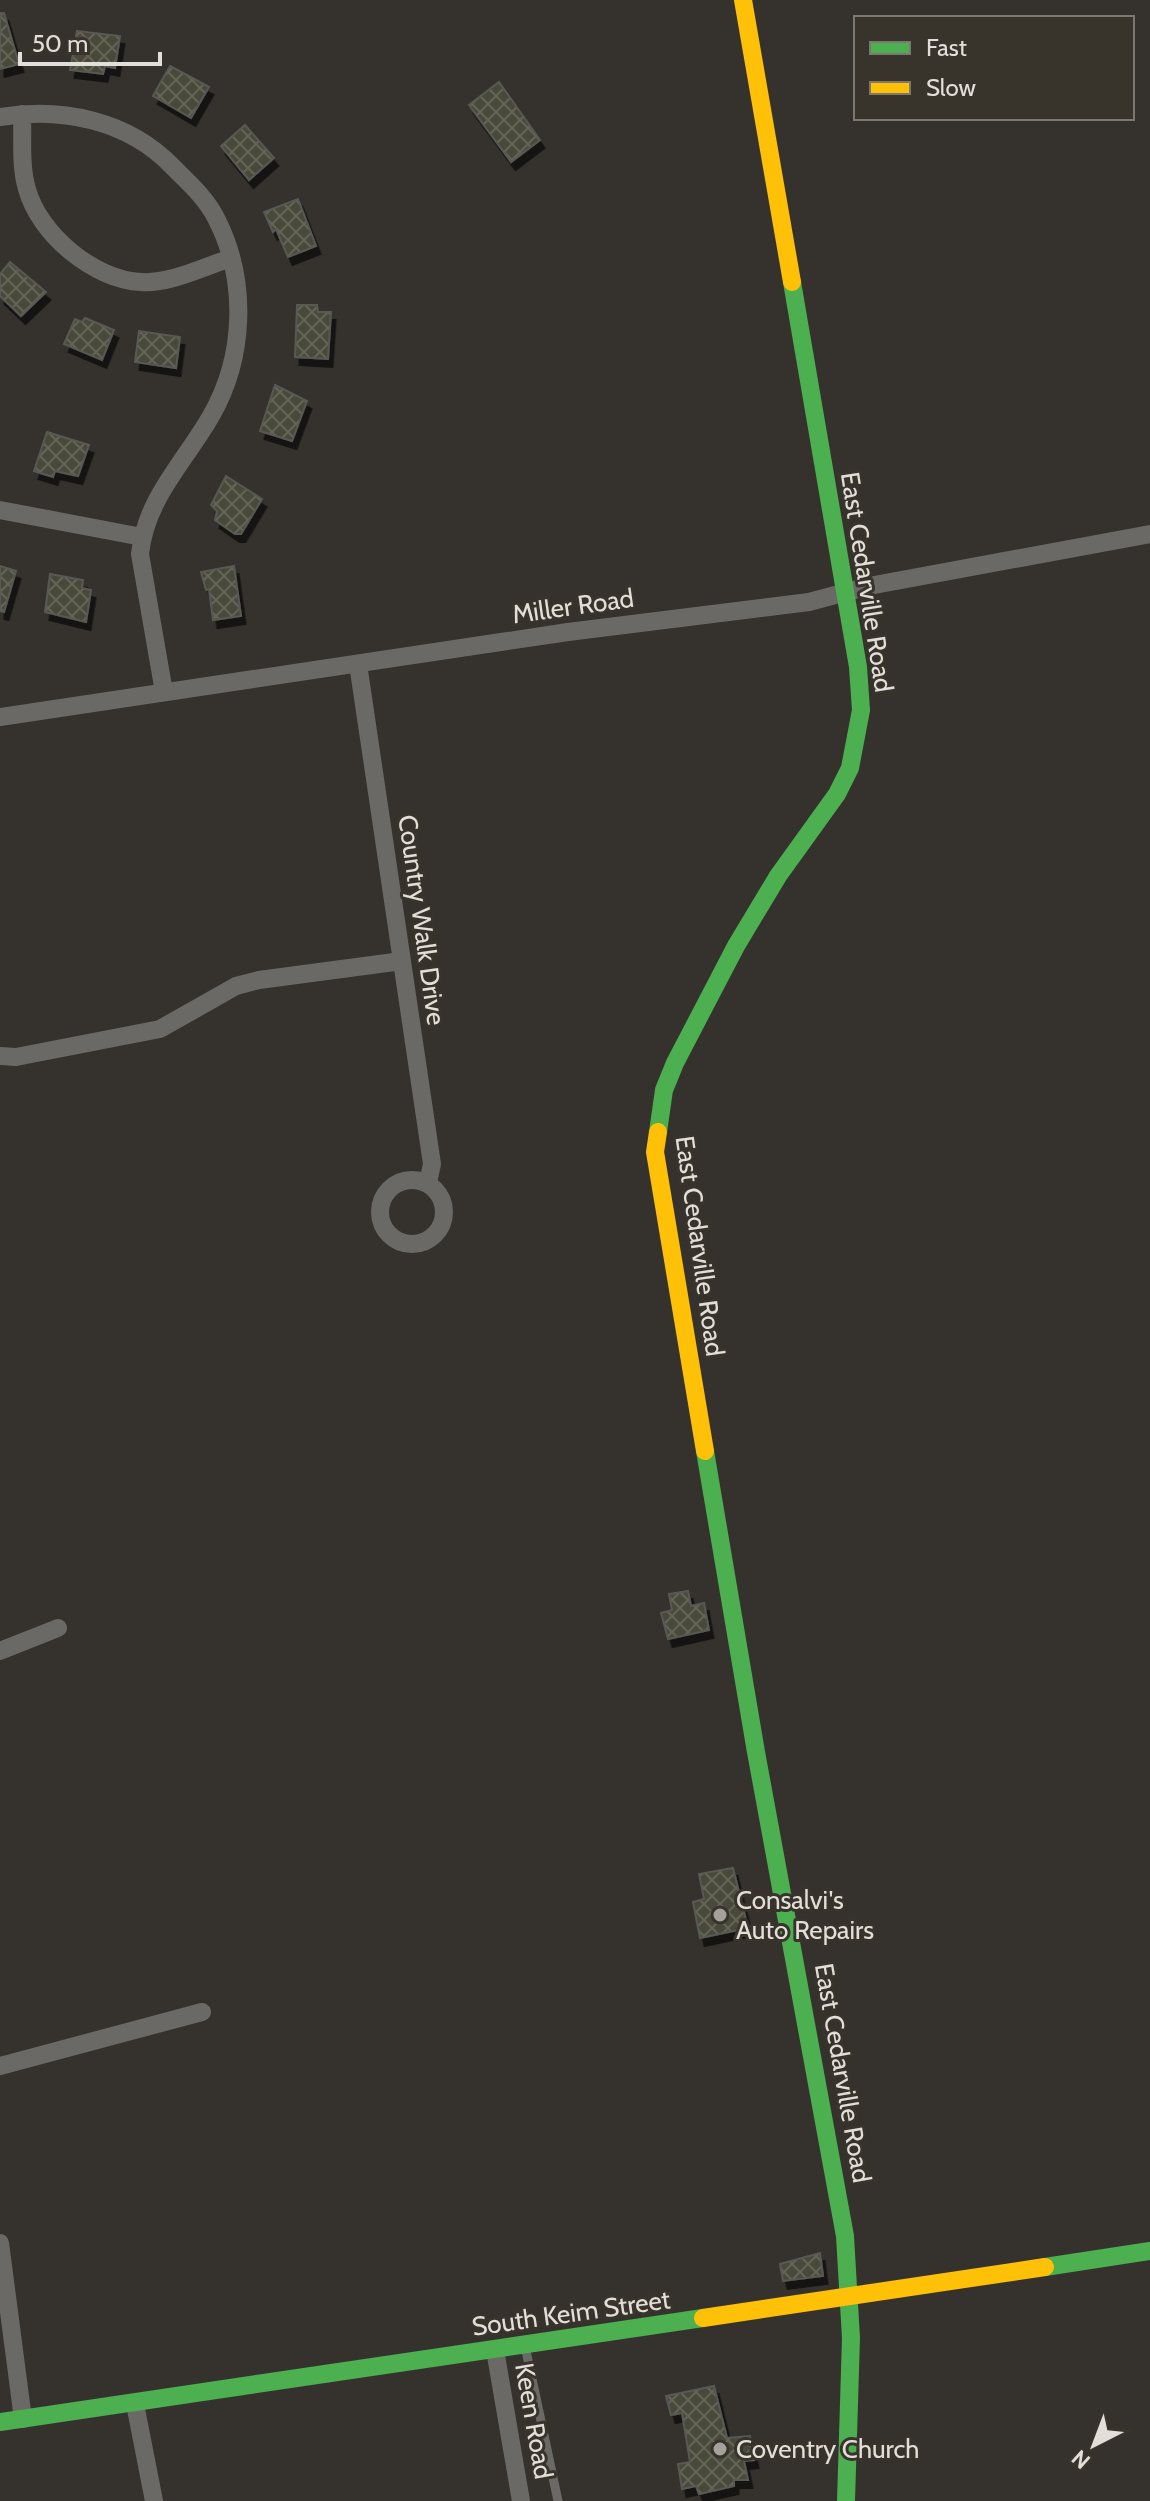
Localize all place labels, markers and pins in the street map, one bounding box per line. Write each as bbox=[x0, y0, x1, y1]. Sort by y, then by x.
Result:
place label: Consalvi's Auto Repairs bbox=[736, 1884, 874, 1946]
marker: Consalvi's Auto Repairs bbox=[711, 1906, 729, 1924]
place label: Coventry Church bbox=[736, 2433, 919, 2465]
marker: Coventry Church bbox=[711, 2440, 729, 2458]

